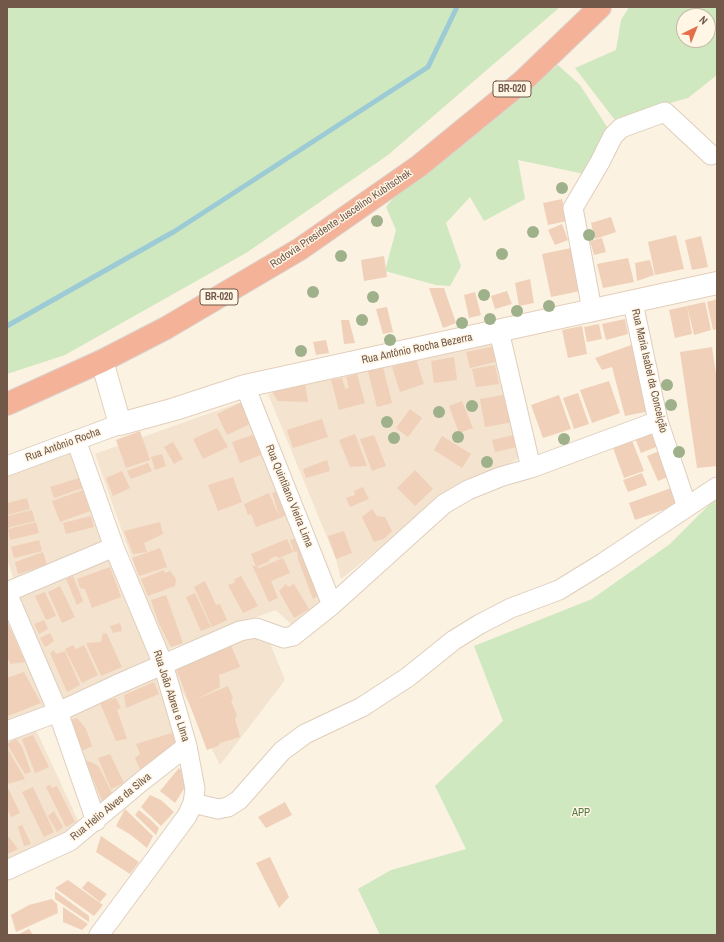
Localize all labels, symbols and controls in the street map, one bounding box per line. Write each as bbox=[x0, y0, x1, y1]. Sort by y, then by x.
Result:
north arrow bbox=[676, 8, 716, 48]
text: N bbox=[696, 13, 711, 27]
road number: BR-020 bbox=[493, 81, 531, 97]
street label: Rodovia Presidente Juscelino Kubitschek bbox=[268, 167, 414, 271]
road number: BR-020 bbox=[200, 289, 238, 305]
street label: Rua Maria Isabel da Conceição bbox=[628, 308, 670, 434]
street label: Rua Antônio Rocha Bezerra bbox=[360, 331, 474, 367]
street label: Rua Antônio Rocha bbox=[24, 425, 102, 465]
street label: Rua Quintilano Vieira Lima bbox=[262, 443, 316, 549]
street label: Rua João Abreu e LIma bbox=[150, 649, 192, 743]
street label: Rua Helio Alves da Silva bbox=[68, 770, 154, 844]
park label: APP bbox=[572, 806, 590, 820]

